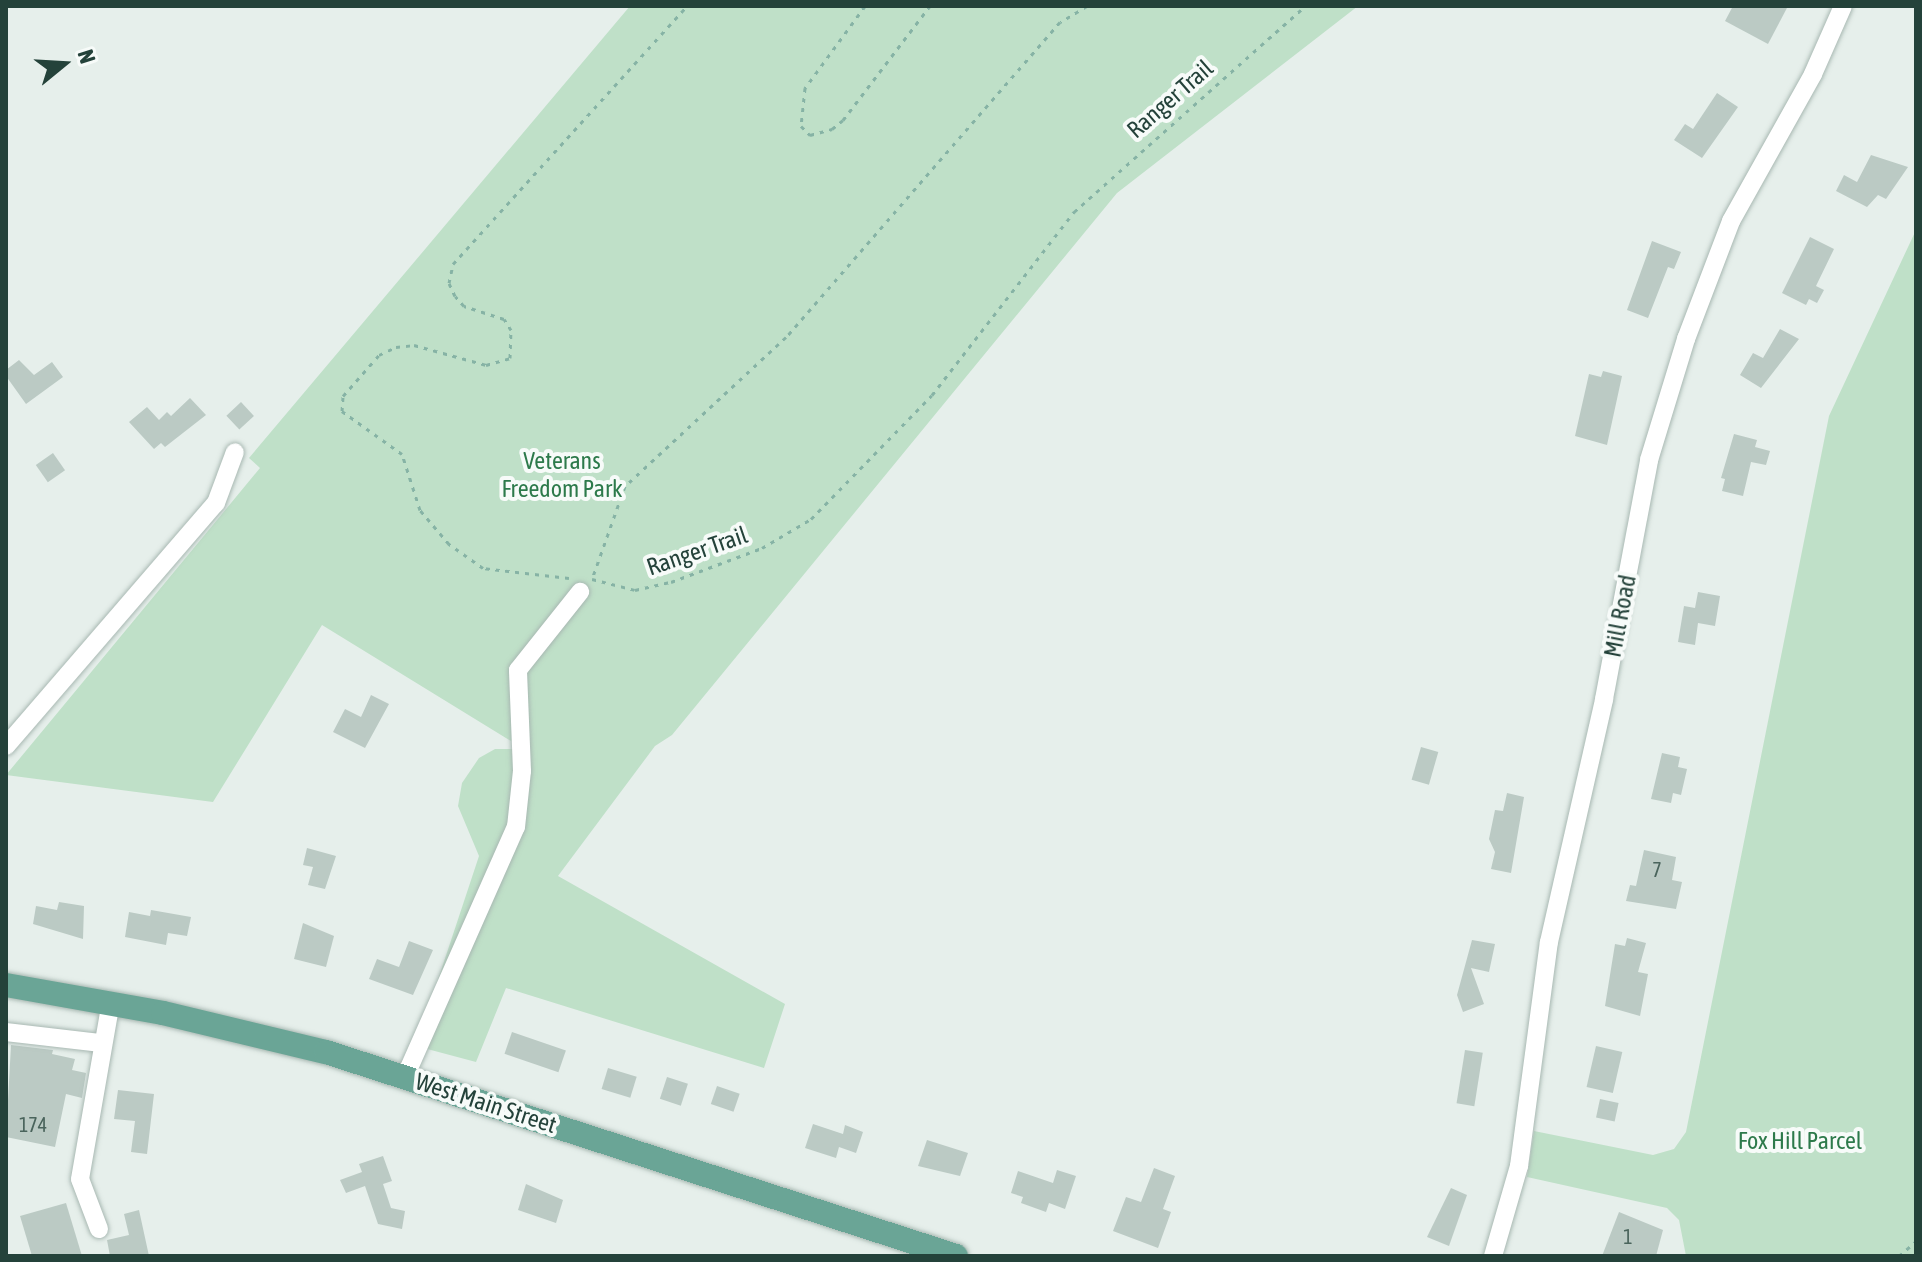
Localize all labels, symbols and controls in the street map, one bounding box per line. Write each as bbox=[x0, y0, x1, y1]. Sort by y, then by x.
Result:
north arrow bbox=[24, 24, 104, 104]
text: N bbox=[72, 46, 101, 67]
street label: Ranger Trail bbox=[1121, 54, 1219, 144]
park label: Veterans Freedom Park bbox=[501, 447, 623, 503]
street label: Ranger Trail bbox=[643, 520, 751, 582]
street label: Mill Road bbox=[1598, 572, 1642, 660]
house number: 7 bbox=[1652, 857, 1662, 881]
street label: West Main Street bbox=[412, 1067, 560, 1139]
house number: 174 bbox=[19, 1112, 47, 1136]
park label: Fox Hill Parcel bbox=[1738, 1127, 1862, 1155]
house number: 1 bbox=[1623, 1224, 1633, 1248]

